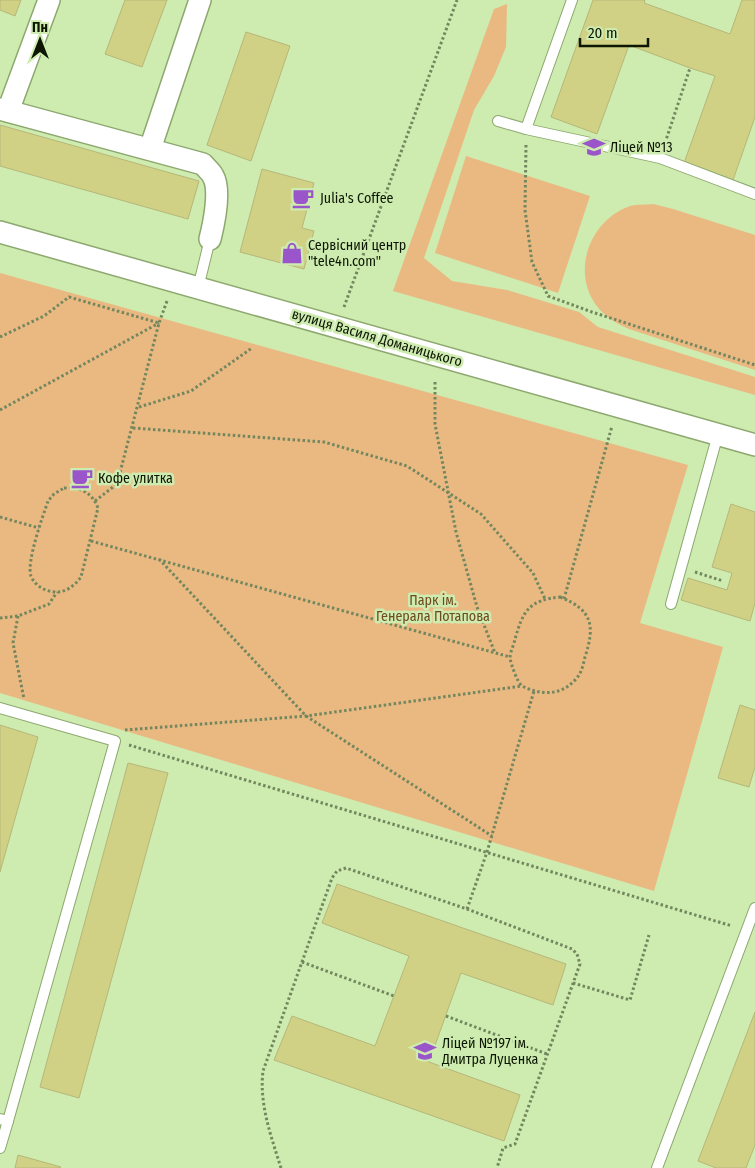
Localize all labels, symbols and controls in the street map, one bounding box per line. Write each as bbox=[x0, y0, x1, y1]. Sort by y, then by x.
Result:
north arrow bbox=[15, 15, 65, 65]
scale bar bbox=[580, 15, 648, 47]
text: Пн bbox=[32, 19, 48, 36]
text: 20 m bbox=[588, 24, 618, 42]
school or university icon: Ліцей №13 bbox=[581, 134, 607, 160]
place label: Ліцей №13 bbox=[610, 139, 673, 156]
cafe icon: Julia's Coffee bbox=[290, 185, 316, 211]
place label: Julia's Coffee bbox=[320, 190, 394, 207]
place label: Сервісний центр "tele4n.com" bbox=[308, 237, 406, 270]
shop icon: Сервісний центр "tele4n.com" bbox=[279, 240, 305, 266]
street label: вулиця Василя Доманицького bbox=[290, 306, 464, 370]
cafe icon: Кофе улитка bbox=[69, 465, 95, 491]
place label: Кофе улитка bbox=[98, 470, 173, 487]
park label: Парк ім. Генерала Потапова bbox=[376, 592, 490, 625]
place label: Ліцей №197 ім. Дмитра Луценка bbox=[441, 1035, 539, 1068]
school or university icon: Ліцей №197 ім. Дмитра Луценка bbox=[412, 1038, 438, 1064]

